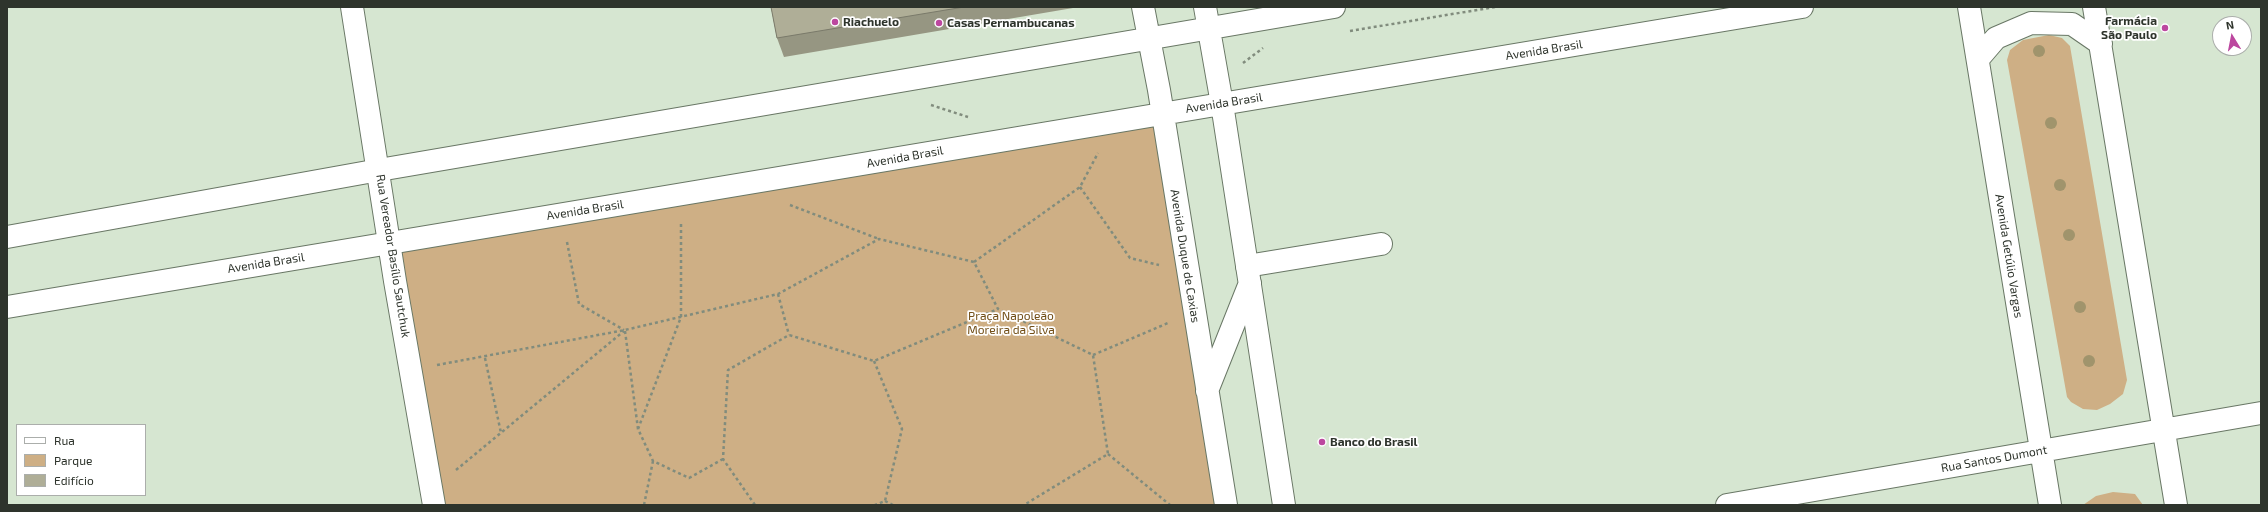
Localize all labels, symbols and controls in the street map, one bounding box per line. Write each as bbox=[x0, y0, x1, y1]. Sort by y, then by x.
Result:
place label: Farmácia São Paulo bbox=[2101, 14, 2157, 42]
place label: Riachuelo bbox=[843, 15, 899, 29]
place label: Casas Pernambucanas bbox=[947, 16, 1075, 30]
north arrow bbox=[2212, 16, 2252, 56]
marker: Riachuelo bbox=[830, 17, 840, 27]
marker: Casas Pernambucanas bbox=[934, 18, 944, 28]
text: N bbox=[2225, 18, 2235, 32]
marker: Farmácia São Paulo bbox=[2160, 23, 2170, 33]
street label: Avenida Brasil bbox=[1505, 37, 1583, 63]
street label: Avenida Brasil bbox=[1185, 90, 1263, 116]
street label: Avenida Brasil bbox=[866, 143, 944, 171]
street label: Rua Vereador Basílio Sautchuk bbox=[373, 173, 413, 339]
street label: Avenida Duque de Caxias bbox=[1167, 188, 1203, 324]
street label: Avenida Getúlio Vargas bbox=[1992, 193, 2026, 319]
street label: Avenida Brasil bbox=[546, 197, 624, 223]
street label: Avenida Brasil bbox=[227, 250, 305, 276]
park label: Praça Napoleão Moreira da Silva bbox=[967, 309, 1055, 337]
legend bbox=[16, 424, 146, 496]
text: Rua bbox=[54, 433, 75, 447]
place label: Banco do Brasil bbox=[1330, 435, 1417, 449]
marker: Banco do Brasil bbox=[1317, 437, 1327, 447]
street label: Rua Santos Dumont bbox=[1940, 443, 2048, 475]
text: Parque bbox=[54, 453, 92, 467]
text: Edifício bbox=[54, 473, 94, 487]

